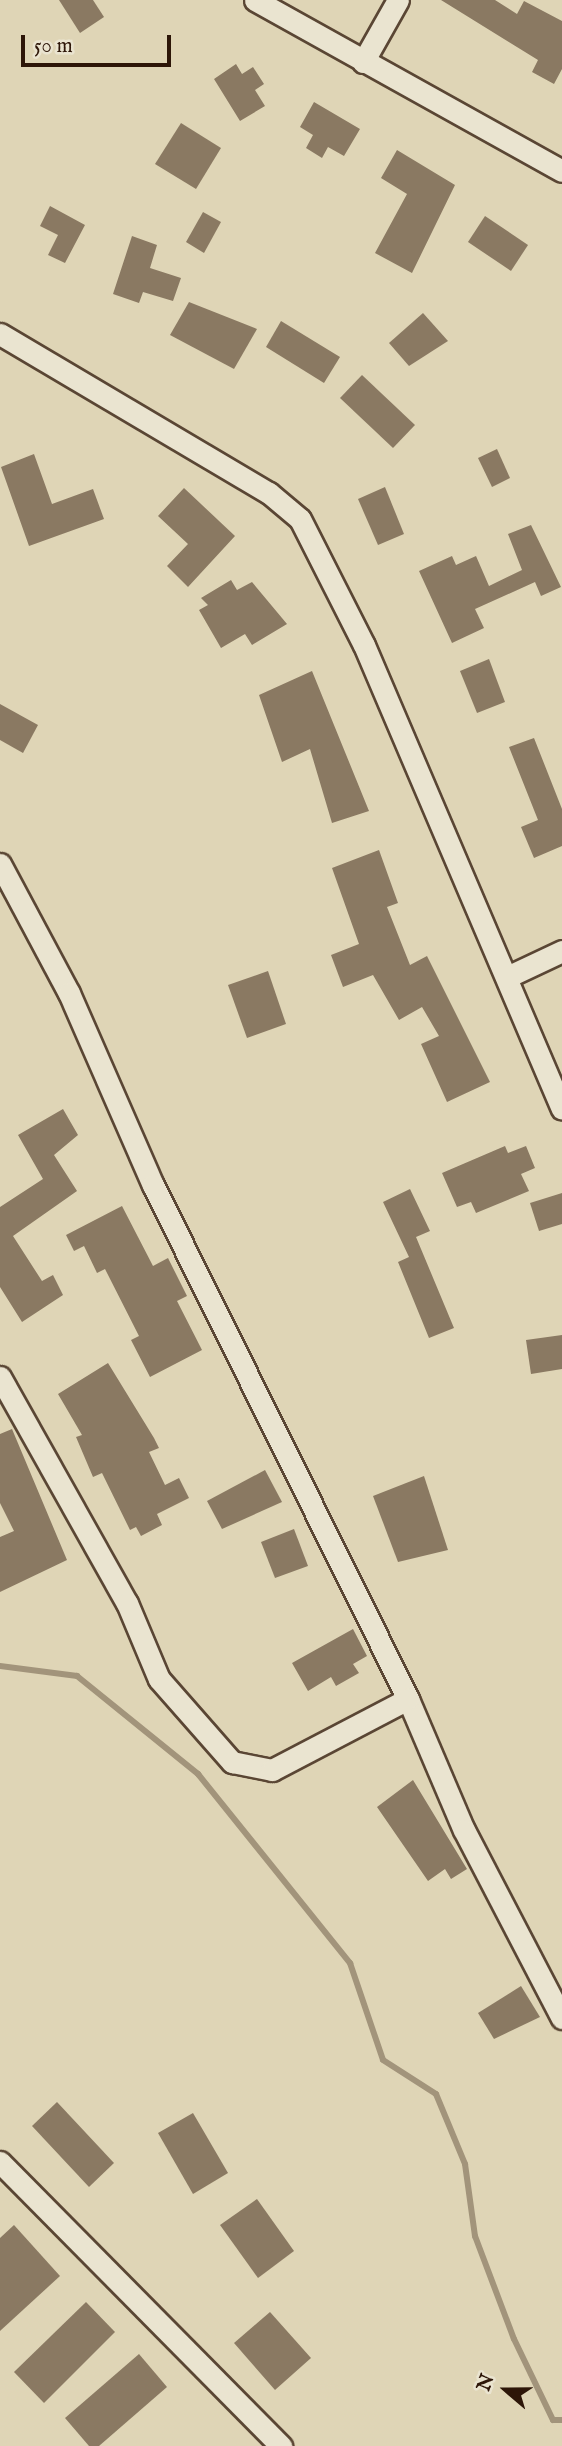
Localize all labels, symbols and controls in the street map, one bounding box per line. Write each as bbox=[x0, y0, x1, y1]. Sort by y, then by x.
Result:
scale bar bbox=[24, 21, 175, 65]
text: 50 m bbox=[34, 33, 73, 60]
north arrow bbox=[471, 2355, 541, 2425]
text: N bbox=[472, 2371, 500, 2395]

